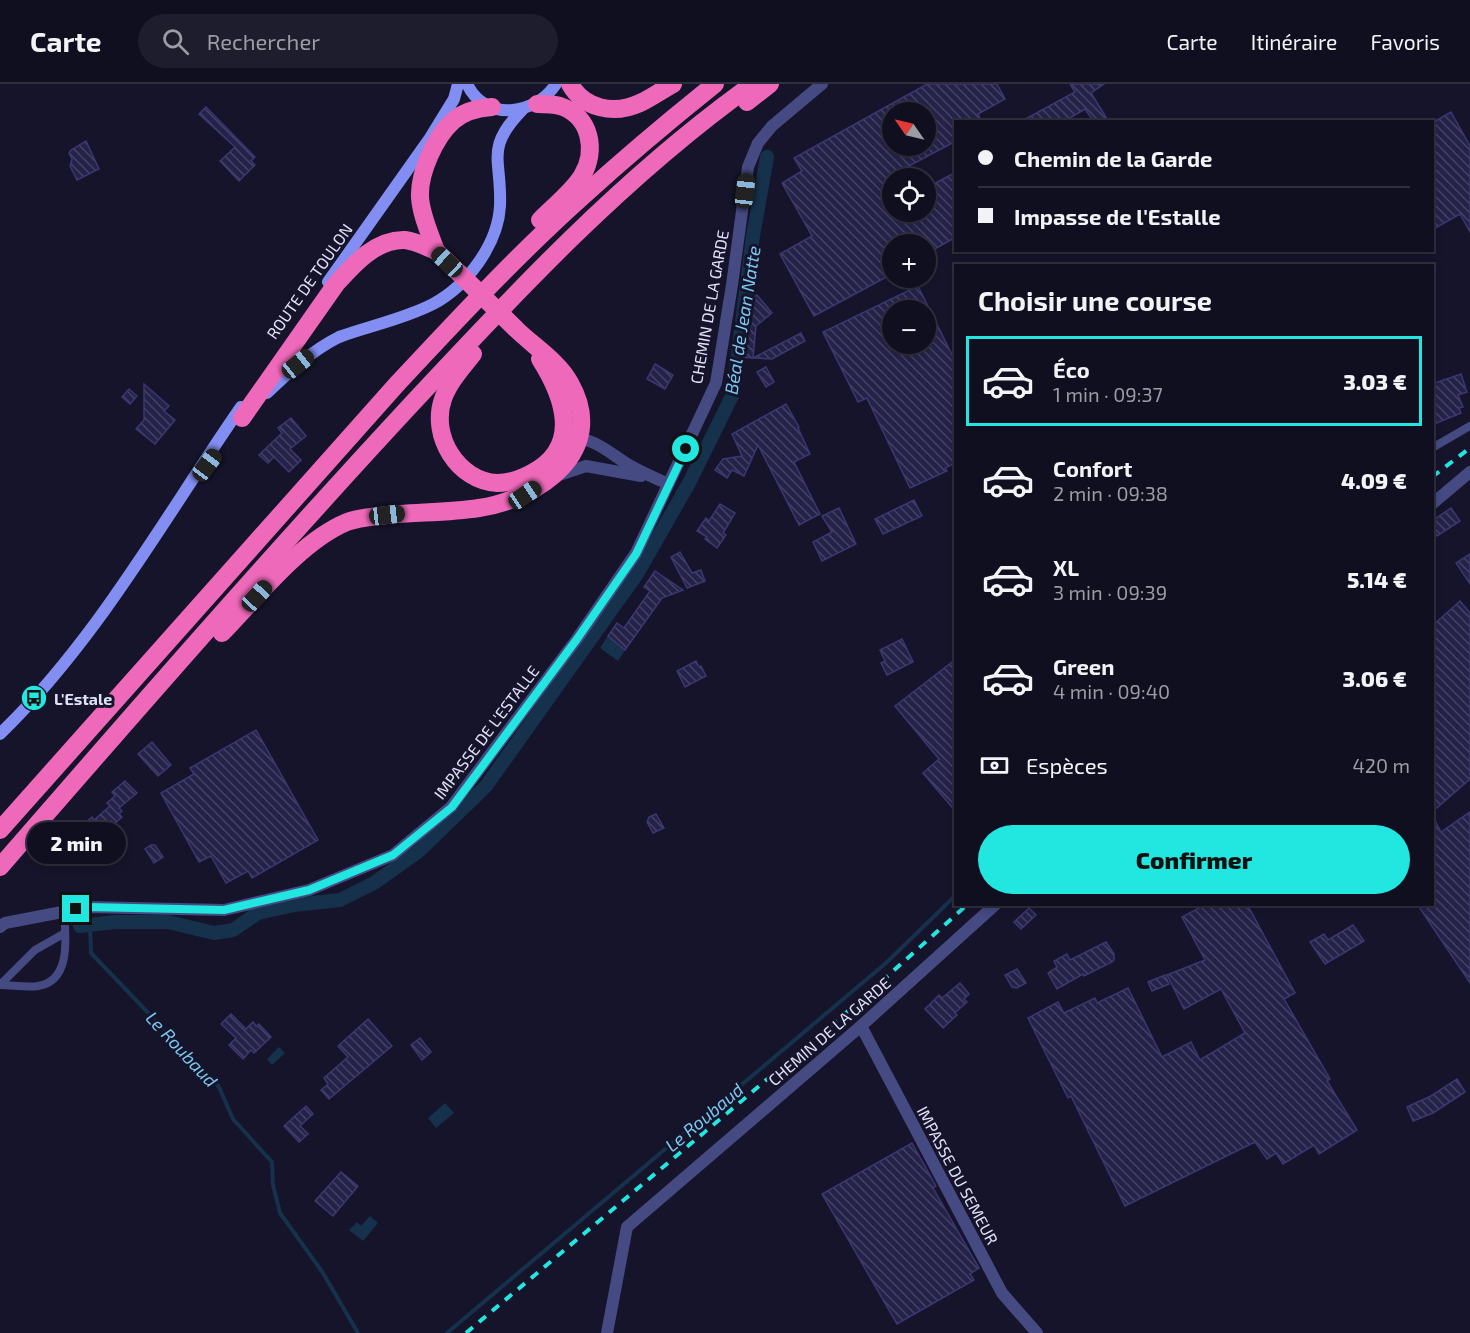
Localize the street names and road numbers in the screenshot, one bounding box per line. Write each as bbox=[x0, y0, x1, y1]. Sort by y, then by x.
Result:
street label: ROUTE DE TOULON bbox=[262, 220, 356, 342]
street label: CHEMIN DE LA GARDE bbox=[686, 229, 732, 385]
street label: IMPASSE DE L'ESTALLE bbox=[430, 661, 543, 803]
street label: CHEMIN DE LA GARDE bbox=[764, 973, 894, 1089]
street label: IMPASSE DU SEMEUR bbox=[913, 1103, 1003, 1247]

